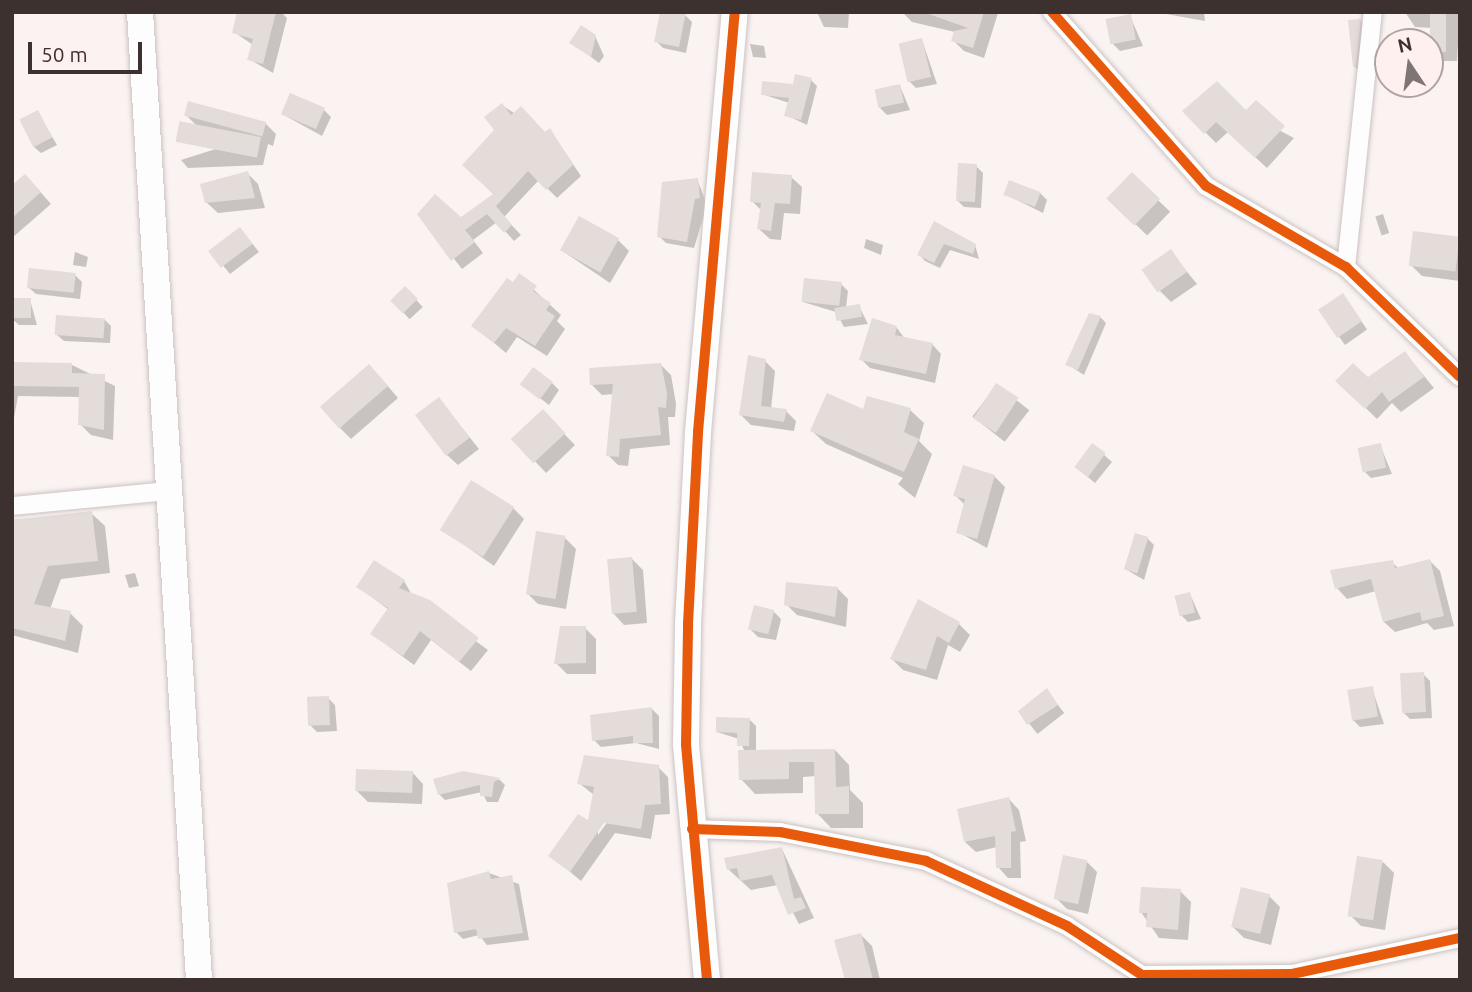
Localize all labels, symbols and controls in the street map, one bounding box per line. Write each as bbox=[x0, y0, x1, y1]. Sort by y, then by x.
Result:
scale bar bbox=[32, 28, 145, 72]
north arrow bbox=[1374, 28, 1444, 98]
text: N bbox=[1395, 32, 1414, 57]
text: 50 m bbox=[41, 42, 88, 66]

